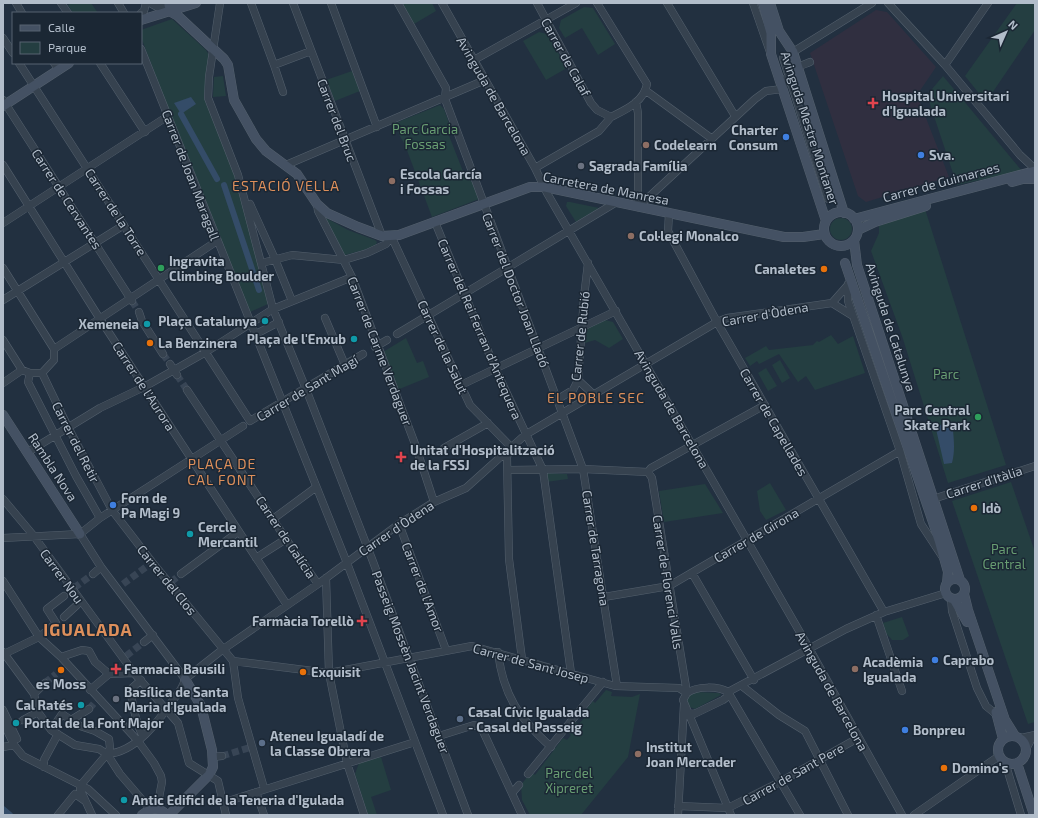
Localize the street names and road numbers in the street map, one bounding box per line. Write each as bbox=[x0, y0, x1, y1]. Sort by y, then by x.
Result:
street label: Carrer de Calaf bbox=[538, 15, 595, 100]
street label: Avinguda de Barcelona bbox=[453, 34, 535, 158]
street label: Avinguda Mestre Montaner bbox=[778, 49, 842, 207]
street label: Carrer del Bruc bbox=[314, 76, 360, 164]
street label: Carrer de Joan Maragall bbox=[159, 107, 223, 243]
street label: Carrer de Cervantes bbox=[29, 146, 105, 252]
street label: Carrer de Guimaraes bbox=[881, 159, 1001, 205]
street label: Carrer de la Torre bbox=[82, 165, 150, 259]
street label: Carretera de Manresa bbox=[542, 168, 670, 208]
street label: Carrer del Doctor Joan Lladó bbox=[479, 210, 553, 370]
street label: Carrer del Rei Ferran d'Antequera bbox=[435, 236, 525, 422]
street label: Avinguda de Catalunya bbox=[863, 261, 919, 393]
street label: Carrer de Carme Verdaguer bbox=[344, 274, 416, 428]
street label: Carrer de Rubió bbox=[567, 290, 593, 382]
street label: Carrer de la Salut bbox=[414, 298, 472, 396]
street label: Carrer d'Òdena bbox=[720, 299, 810, 329]
street label: Carrer de l'Aurora bbox=[109, 338, 179, 434]
street label: Avinguda de Barcelona bbox=[631, 347, 713, 471]
street label: Carrer de Sant Magí bbox=[253, 351, 361, 425]
street label: Carrer de Capellades bbox=[737, 365, 811, 479]
street label: Carrer del Retir bbox=[49, 399, 103, 485]
street label: Rambla Nova bbox=[25, 430, 81, 504]
street label: Carrer d'Itàlia bbox=[944, 462, 1024, 502]
street label: Carrer de Tarragona bbox=[579, 489, 613, 607]
street label: Carrer de Galícia bbox=[253, 493, 319, 581]
street label: Carrer d'Òdena bbox=[355, 497, 437, 559]
street label: Carrer de Girona bbox=[711, 504, 801, 566]
street label: Carrer de Florenci Valls bbox=[649, 514, 687, 650]
street label: Carrer de l'Amor bbox=[399, 540, 447, 634]
street label: Carrer del Clos bbox=[134, 542, 200, 618]
street label: Carrer Nou bbox=[37, 546, 87, 606]
street label: Passeig Mossèn Jacint Verdaguer bbox=[369, 568, 453, 756]
street label: Avinguda de Barcelona bbox=[792, 628, 872, 754]
street label: Carrer de Sant Josep bbox=[471, 640, 591, 686]
street label: Carrer de Sant Pere bbox=[740, 740, 846, 808]

